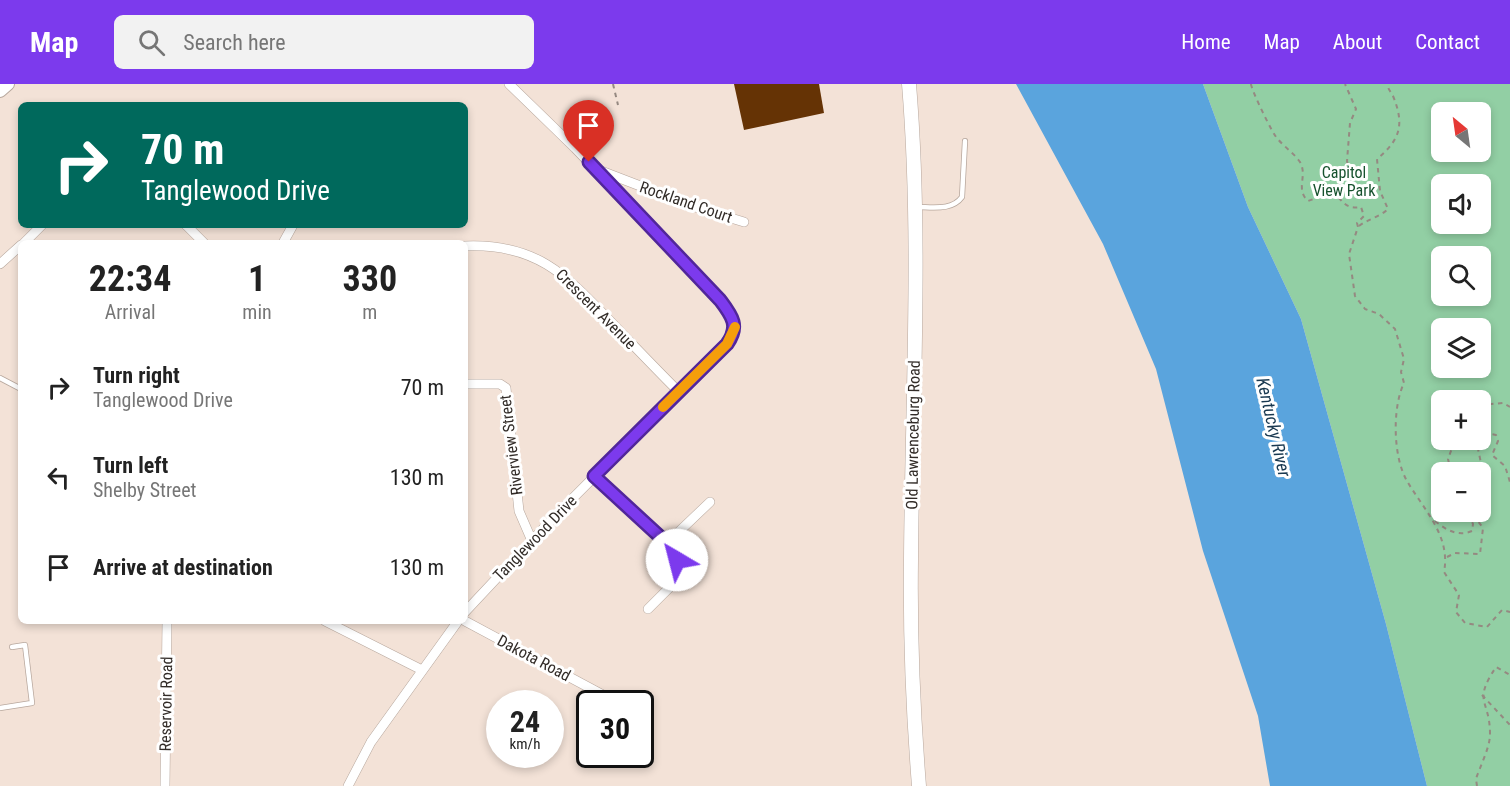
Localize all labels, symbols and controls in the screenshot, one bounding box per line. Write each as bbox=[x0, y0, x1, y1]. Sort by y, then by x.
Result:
search box bbox=[114, 15, 534, 69]
text: Map bbox=[30, 26, 78, 59]
icon: search bbox=[135, 26, 168, 59]
text: Search here bbox=[183, 30, 286, 55]
text: Home bbox=[1181, 30, 1231, 54]
text: Map bbox=[1264, 30, 1300, 54]
text: About bbox=[1333, 30, 1382, 54]
text: Contact bbox=[1415, 30, 1480, 54]
pin bbox=[563, 100, 614, 162]
north arrow bbox=[1431, 102, 1491, 162]
map controls bbox=[1431, 102, 1491, 522]
icon: arrive bbox=[572, 109, 605, 142]
text: 70 m bbox=[141, 125, 224, 174]
icon: right bbox=[42, 126, 120, 204]
park label: Capitol View Park bbox=[1313, 163, 1376, 200]
button: sound bbox=[1431, 174, 1491, 234]
text: Tanglewood Drive bbox=[141, 175, 330, 207]
street label: Rockland Court bbox=[637, 177, 735, 227]
button: search bbox=[1431, 246, 1491, 306]
text: 22:34 bbox=[89, 258, 171, 300]
text: 1 bbox=[248, 258, 266, 300]
text: 330 bbox=[343, 258, 397, 300]
street label: Crescent Avenue bbox=[552, 265, 640, 353]
text: Arrival bbox=[105, 300, 156, 324]
text: min bbox=[242, 300, 272, 324]
text: m bbox=[362, 300, 377, 324]
button: layers bbox=[1431, 318, 1491, 378]
street label: Old Lawrenceburg Road bbox=[902, 360, 924, 510]
text: Turn right bbox=[93, 363, 180, 388]
icon: right bbox=[42, 371, 75, 404]
text: 70 m bbox=[401, 375, 444, 400]
water label: Kentucky River bbox=[1252, 375, 1296, 479]
text: Tanglewood Drive bbox=[93, 388, 233, 412]
button: + bbox=[1431, 390, 1491, 450]
street label: Riverview Street bbox=[495, 393, 527, 496]
text: Turn left bbox=[93, 453, 168, 478]
icon: left bbox=[42, 461, 75, 494]
button: − bbox=[1431, 462, 1491, 522]
text: 130 m bbox=[390, 465, 444, 490]
text: Shelby Street bbox=[93, 478, 197, 502]
street label: Tanglewood Drive bbox=[489, 491, 581, 585]
position arrow bbox=[645, 528, 709, 592]
icon: arrive bbox=[42, 551, 75, 584]
text: Arrive at destination bbox=[93, 555, 273, 580]
text: 130 m bbox=[390, 555, 444, 580]
street label: Dakota Road bbox=[494, 631, 574, 685]
street label: Reservoir Road bbox=[156, 656, 176, 752]
speed limit sign: 30 bbox=[576, 690, 654, 768]
text: 24 bbox=[510, 704, 540, 739]
text: km/h bbox=[510, 735, 540, 753]

